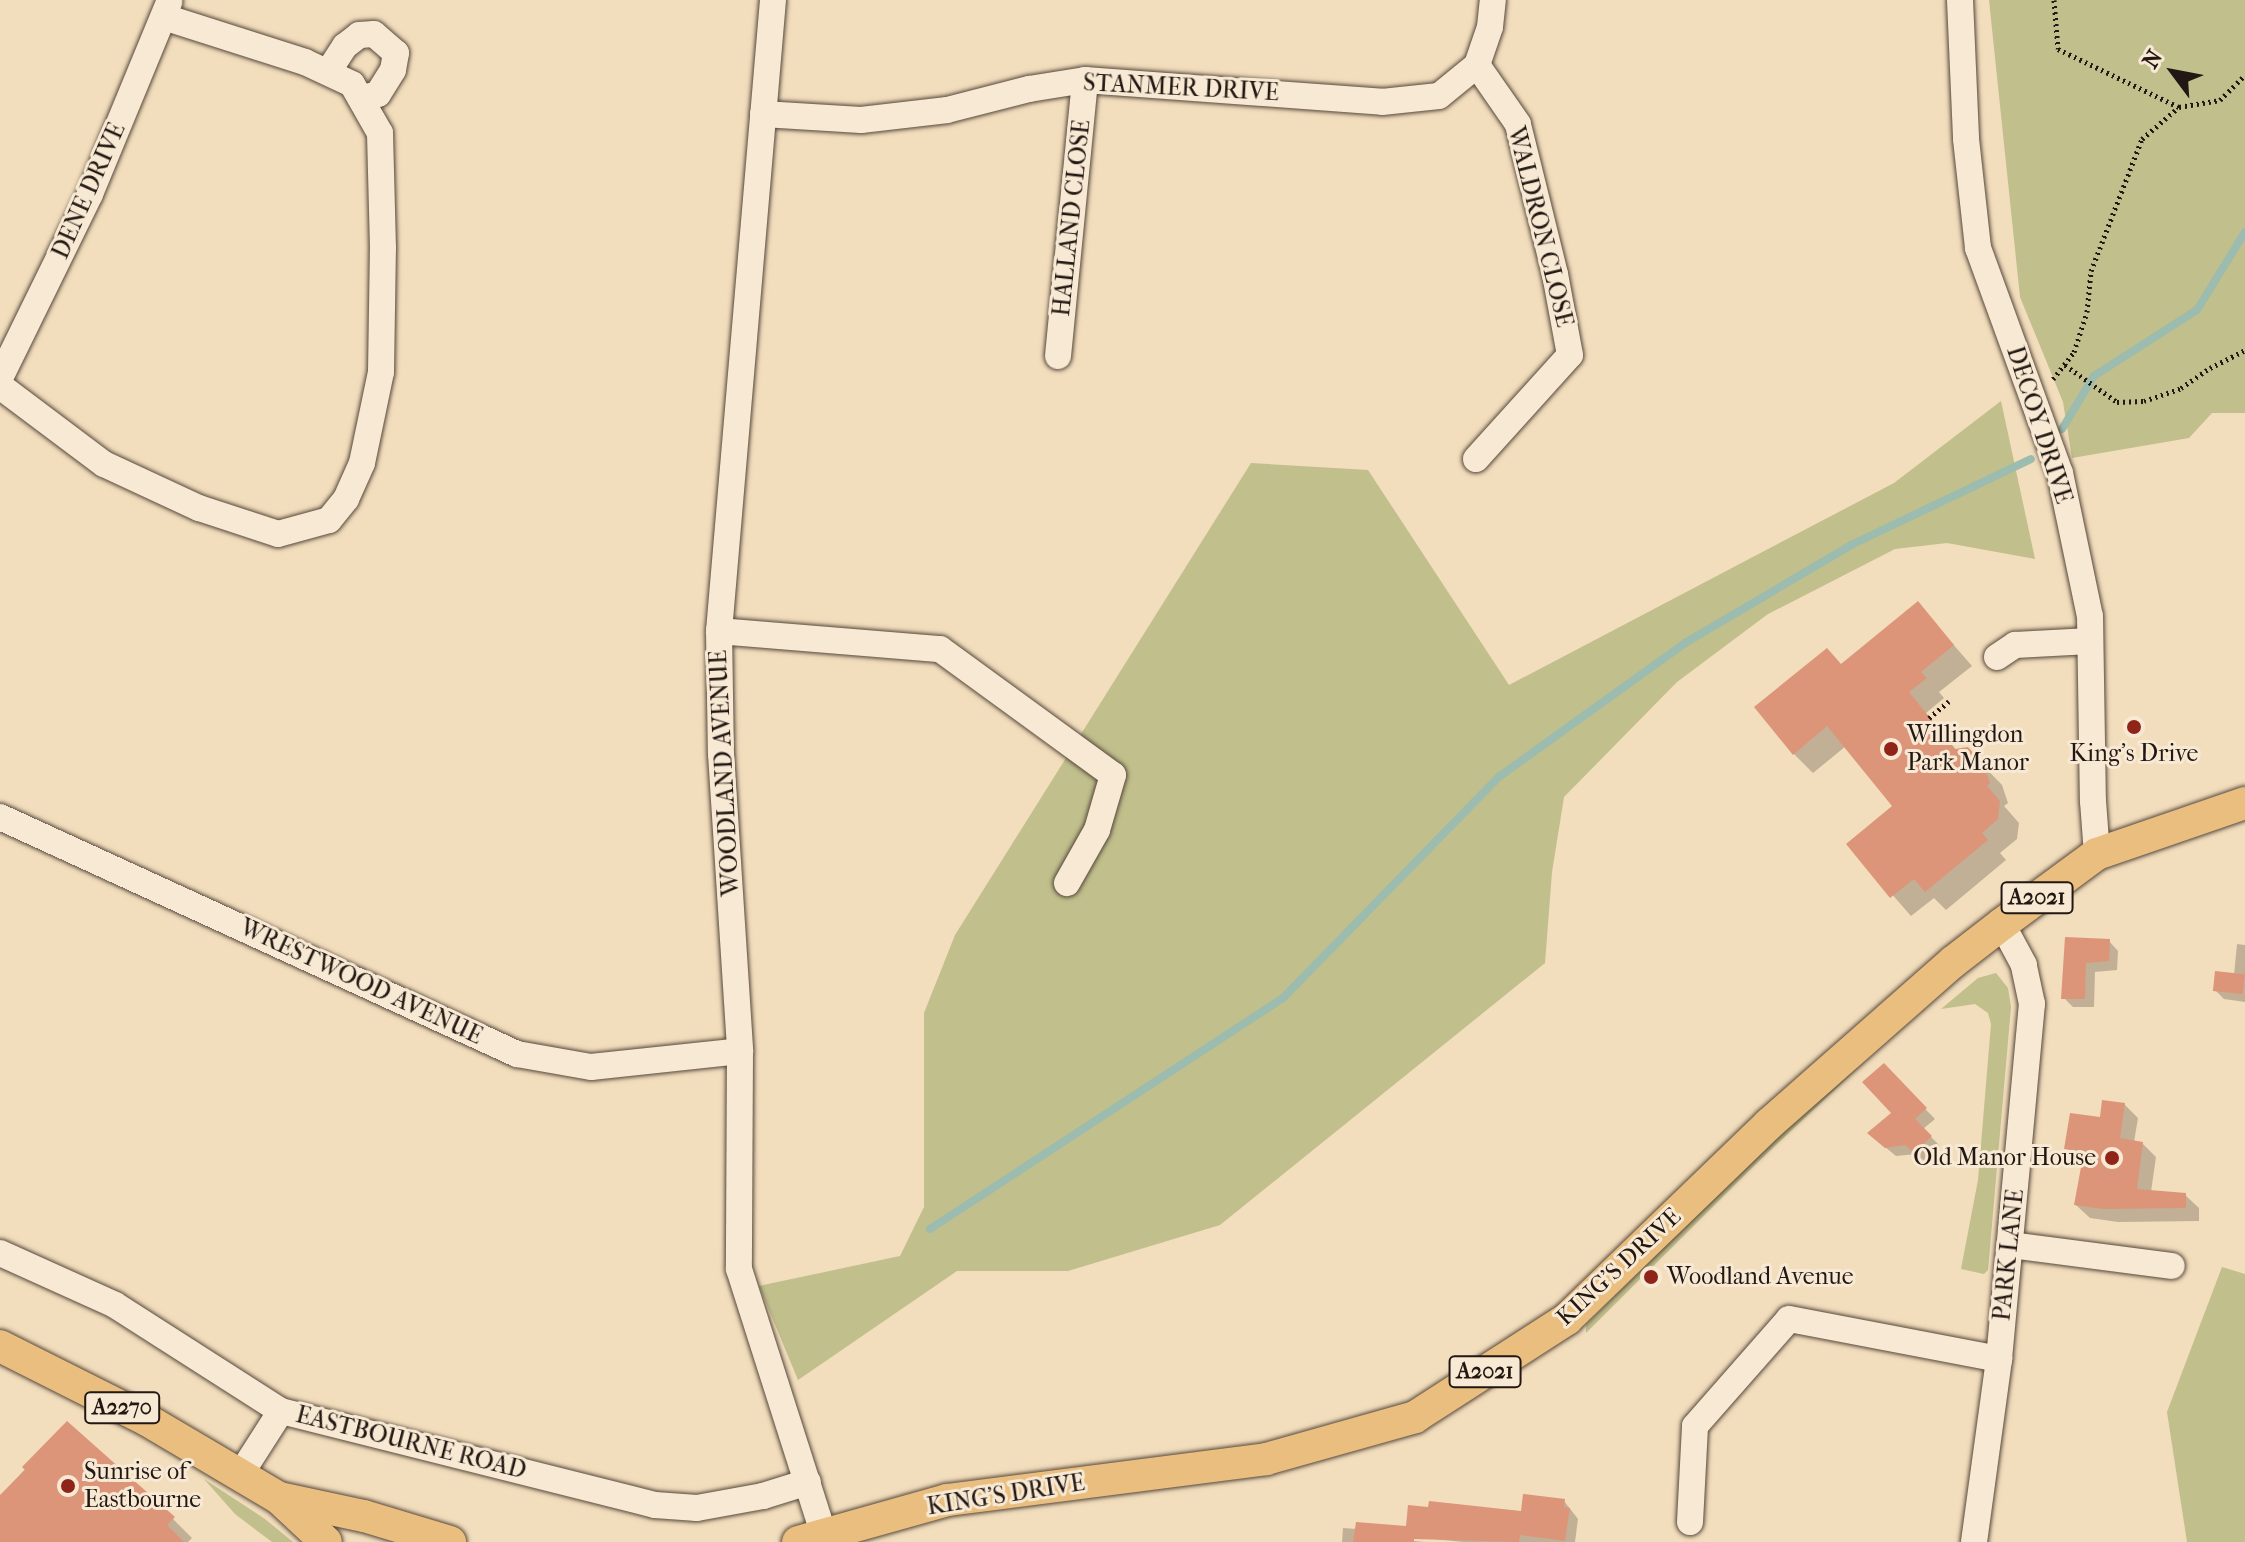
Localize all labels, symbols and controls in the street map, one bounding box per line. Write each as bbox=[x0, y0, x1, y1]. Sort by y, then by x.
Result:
north arrow bbox=[2133, 32, 2213, 112]
text: N bbox=[2137, 45, 2168, 73]
street label: STANMER DRIVE bbox=[1082, 68, 1280, 108]
street label: HALLAND CLOSE bbox=[1047, 118, 1097, 318]
street label: DENE DRIVE bbox=[46, 119, 132, 263]
street label: WALDRON CLOSE bbox=[1501, 124, 1579, 330]
street label: DECOY DRIVE bbox=[2000, 343, 2078, 507]
street label: WOODLAND AVENUE bbox=[704, 649, 746, 897]
marker: King's Drive bbox=[2125, 718, 2143, 736]
place label: Willingdon Park Manor bbox=[1907, 721, 2029, 777]
marker: Willingdon Park Manor bbox=[1882, 740, 1900, 758]
place label: King's Drive bbox=[2070, 740, 2198, 768]
road number: A2021 bbox=[1999, 880, 2075, 916]
street label: WRESTWOOD AVENUE bbox=[235, 913, 487, 1051]
place label: Old Manor House bbox=[1913, 1144, 2096, 1172]
marker: Old Manor House bbox=[2103, 1149, 2121, 1167]
street label: PARK LANE bbox=[1988, 1188, 2030, 1322]
street label: KING'S DRIVE bbox=[1551, 1202, 1687, 1332]
place label: Woodland Avenue bbox=[1667, 1263, 1854, 1291]
marker: Woodland Avenue bbox=[1642, 1268, 1660, 1286]
road number: A2021 bbox=[1447, 1354, 1523, 1390]
road number: A2270 bbox=[84, 1390, 160, 1426]
street label: EASTBOURNE ROAD bbox=[293, 1400, 529, 1486]
place label: Sunrise of Eastbourne bbox=[84, 1458, 201, 1514]
street label: KING'S DRIVE bbox=[925, 1468, 1087, 1522]
marker: Sunrise of Eastbourne bbox=[59, 1477, 77, 1495]

